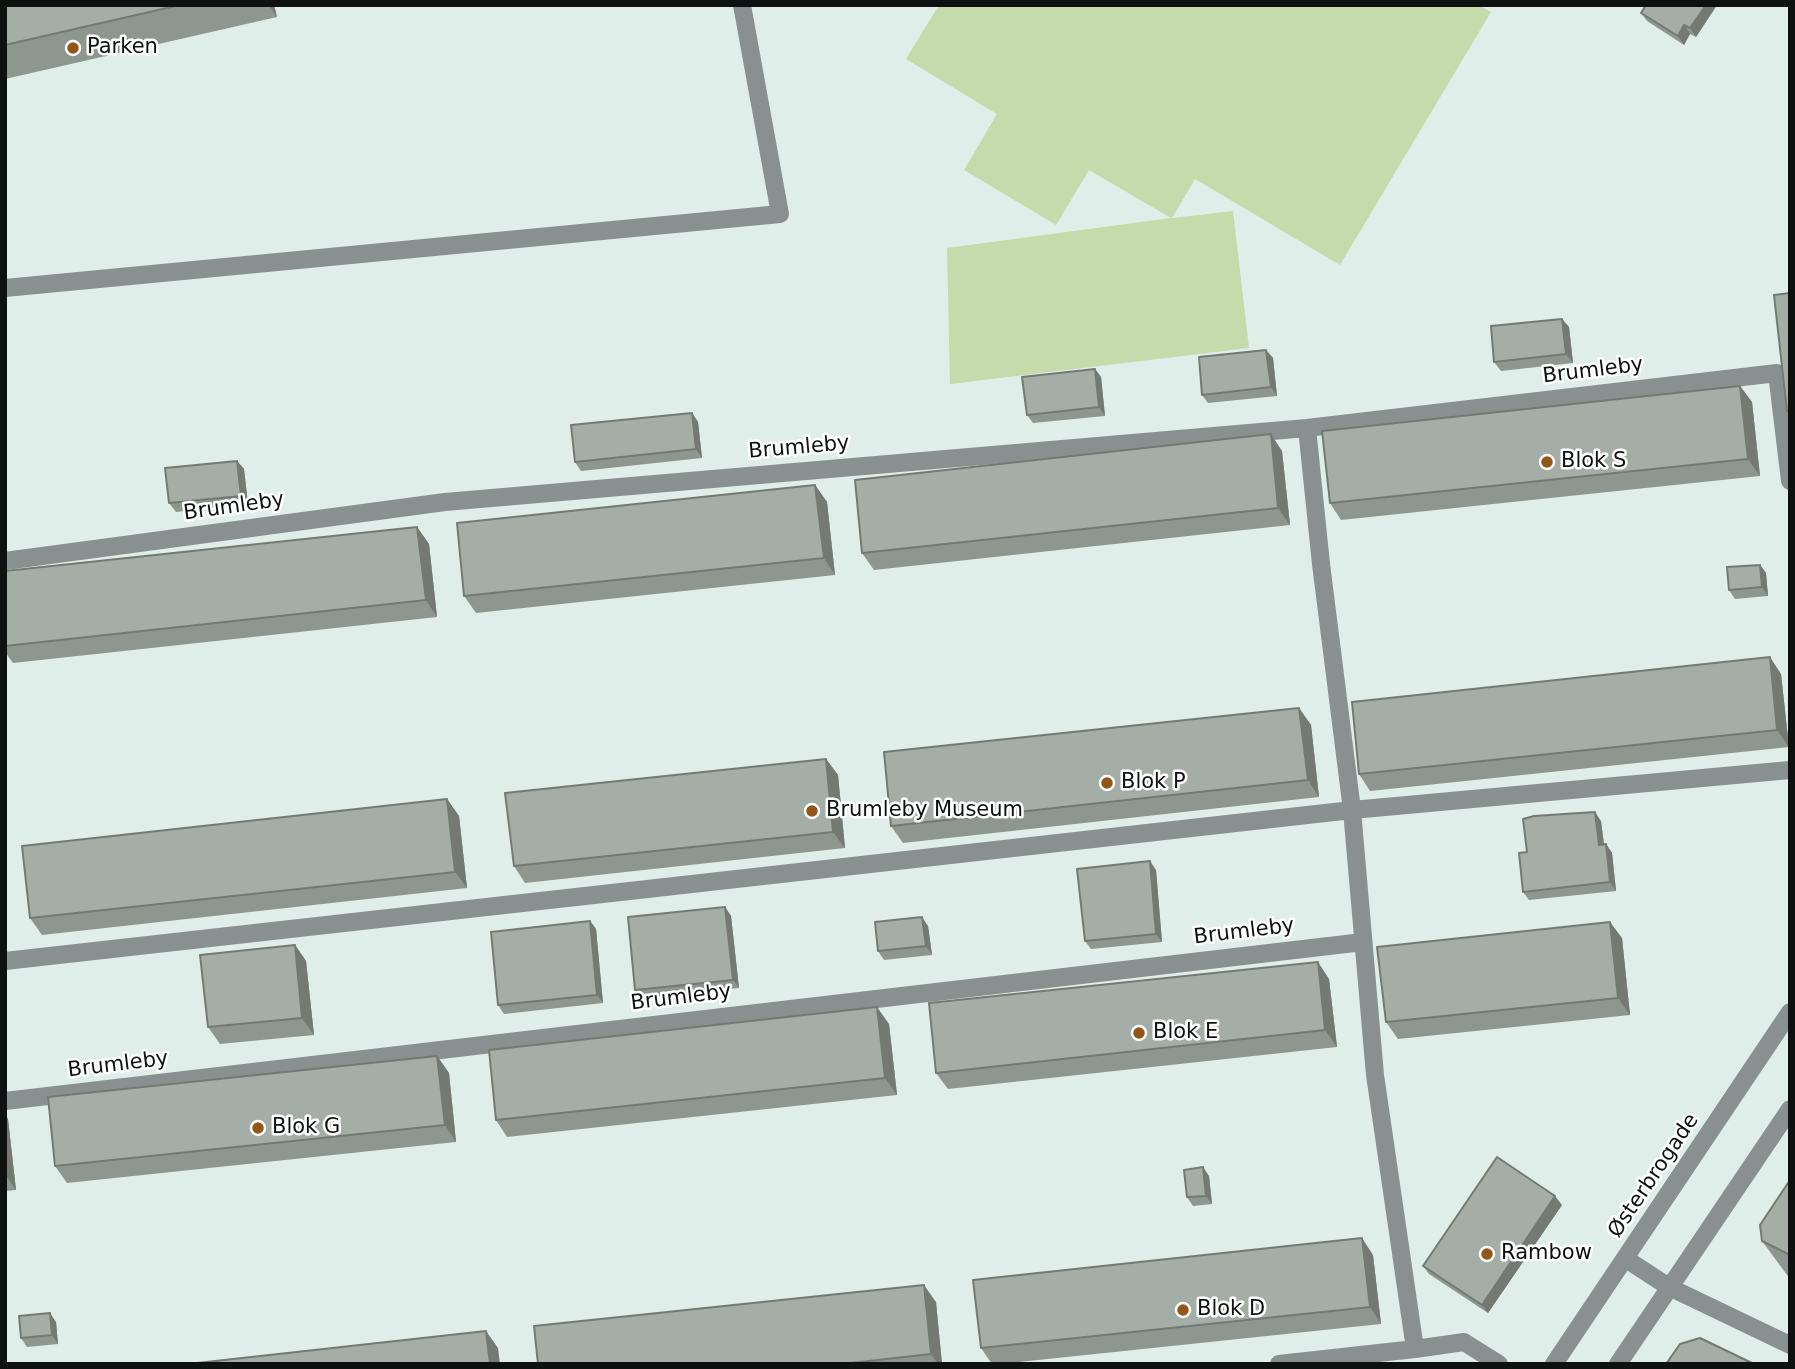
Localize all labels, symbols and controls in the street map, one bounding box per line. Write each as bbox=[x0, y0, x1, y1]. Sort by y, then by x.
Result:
place label: Parken bbox=[87, 35, 158, 61]
marker: Parken bbox=[65, 40, 81, 56]
street label: Brumleby bbox=[1541, 352, 1645, 390]
street label: Brumleby bbox=[747, 431, 851, 465]
place label: Blok S bbox=[1561, 449, 1626, 475]
marker: Blok S bbox=[1539, 454, 1555, 470]
street label: Brumleby bbox=[182, 487, 286, 527]
place label: Blok P bbox=[1121, 770, 1186, 796]
marker: Blok P bbox=[1099, 775, 1115, 791]
place label: Brumleby Museum bbox=[826, 798, 1023, 824]
marker: Brumleby Museum bbox=[804, 803, 820, 819]
street label: Brumleby bbox=[1192, 913, 1296, 951]
street label: Brumleby bbox=[629, 979, 733, 1017]
place label: Blok E bbox=[1153, 1020, 1218, 1046]
marker: Blok E bbox=[1131, 1025, 1147, 1041]
street label: Brumleby bbox=[66, 1046, 170, 1084]
street label: Østerbrogade bbox=[1603, 1109, 1705, 1243]
place label: Blok G bbox=[272, 1115, 340, 1141]
marker: Blok G bbox=[250, 1120, 266, 1136]
place label: Rambow bbox=[1501, 1241, 1592, 1267]
marker: Rambow bbox=[1479, 1246, 1495, 1262]
place label: Blok D bbox=[1197, 1297, 1265, 1323]
marker: Blok D bbox=[1175, 1302, 1191, 1318]

